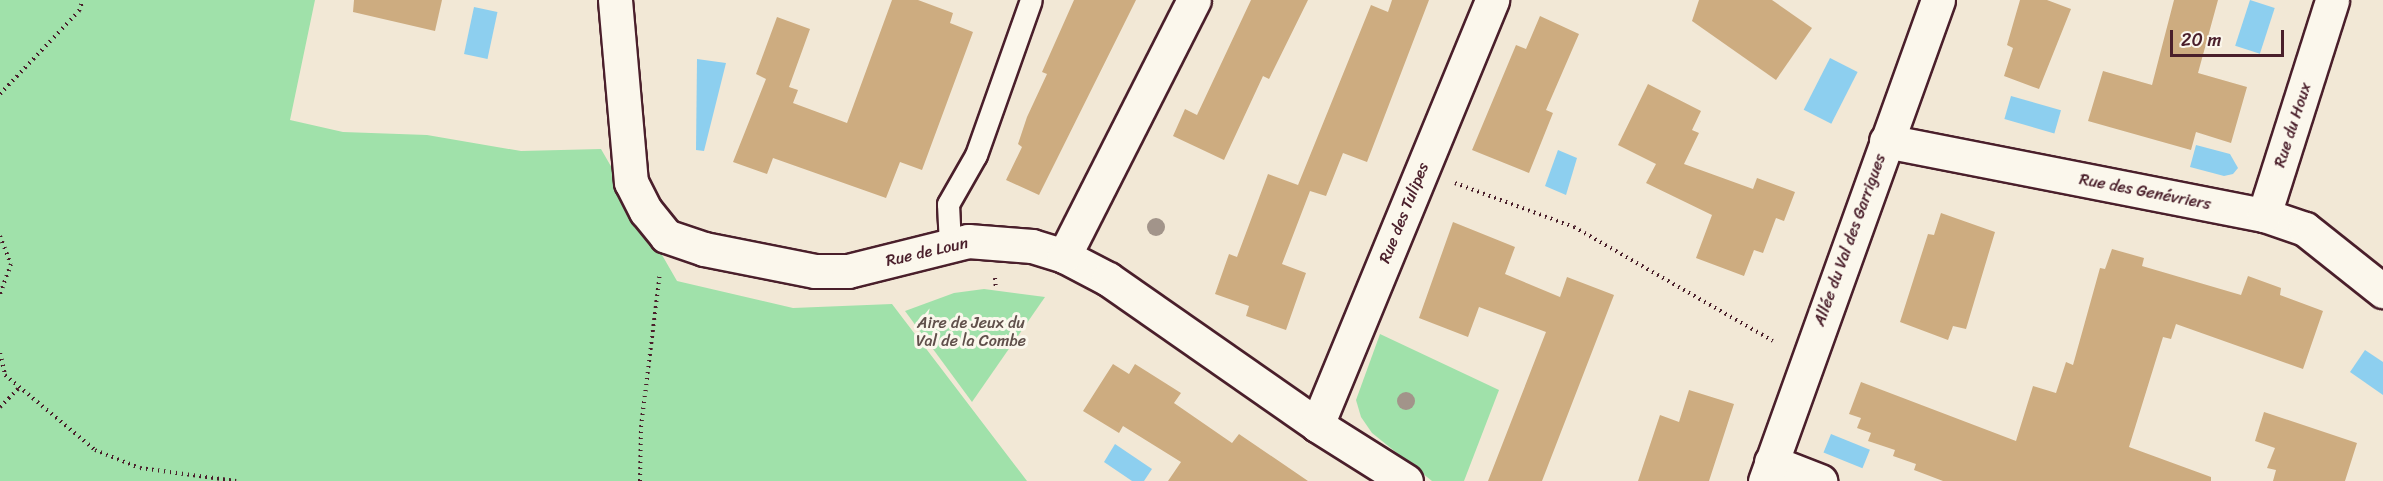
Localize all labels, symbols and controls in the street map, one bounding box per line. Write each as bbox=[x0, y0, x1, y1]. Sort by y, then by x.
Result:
scale bar bbox=[2173, 18, 2287, 56]
text: 20 m bbox=[2181, 24, 2221, 56]
street label: Rue du Houx bbox=[2270, 80, 2316, 170]
street label: Allée du Val des Garrigues bbox=[1810, 151, 1890, 329]
street label: Rue des Tulipes bbox=[1375, 160, 1433, 266]
street label: Rue des Genévriers bbox=[2077, 170, 2213, 214]
street label: Rue de Loun bbox=[884, 233, 970, 271]
park label: Aire de Jeux du Val de la Combe bbox=[916, 313, 1026, 351]

